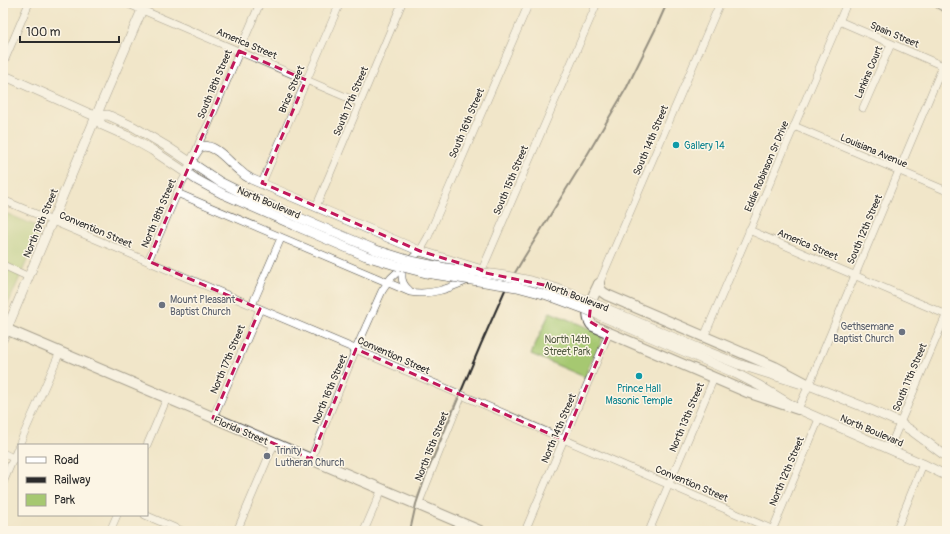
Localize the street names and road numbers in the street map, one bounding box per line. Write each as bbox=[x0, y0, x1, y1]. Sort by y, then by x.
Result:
street label: Spain Street bbox=[868, 19, 922, 51]
street label: America Street bbox=[215, 26, 280, 62]
street label: Larkins Court bbox=[852, 43, 886, 101]
street label: South 18th Street bbox=[195, 47, 235, 121]
street label: Brice Street bbox=[277, 63, 308, 115]
street label: South 17th Street bbox=[331, 64, 371, 138]
street label: South 16th Street bbox=[447, 86, 487, 160]
street label: South 14th Street bbox=[631, 103, 671, 177]
street label: Eddie Robinson Sr Drive bbox=[742, 119, 792, 214]
street label: Louisiana Avenue bbox=[838, 131, 909, 170]
street label: South 15th Street bbox=[491, 143, 531, 217]
street label: North 18th Street bbox=[139, 176, 179, 250]
street label: North Boulevard bbox=[235, 184, 302, 222]
street label: North 19th Street bbox=[21, 186, 61, 260]
street label: South 12th Street bbox=[845, 192, 885, 266]
street label: Convention Street bbox=[57, 209, 135, 251]
street label: America Street bbox=[776, 227, 841, 263]
street label: North Boulevard bbox=[543, 279, 610, 315]
street label: North 17th Street bbox=[208, 322, 248, 396]
street label: Convention Street bbox=[356, 335, 433, 378]
street label: South 11th Street bbox=[890, 341, 930, 413]
street label: North 16th Street bbox=[310, 352, 350, 426]
street label: North 13th Street bbox=[667, 380, 707, 454]
street label: North 14th Street bbox=[539, 391, 579, 465]
street label: North 15th Street bbox=[413, 409, 452, 483]
street label: North Boulevard bbox=[838, 412, 905, 450]
street label: Florida Street bbox=[212, 414, 271, 448]
street label: North 12th Street bbox=[767, 434, 807, 508]
street label: Convention Street bbox=[653, 463, 731, 505]

